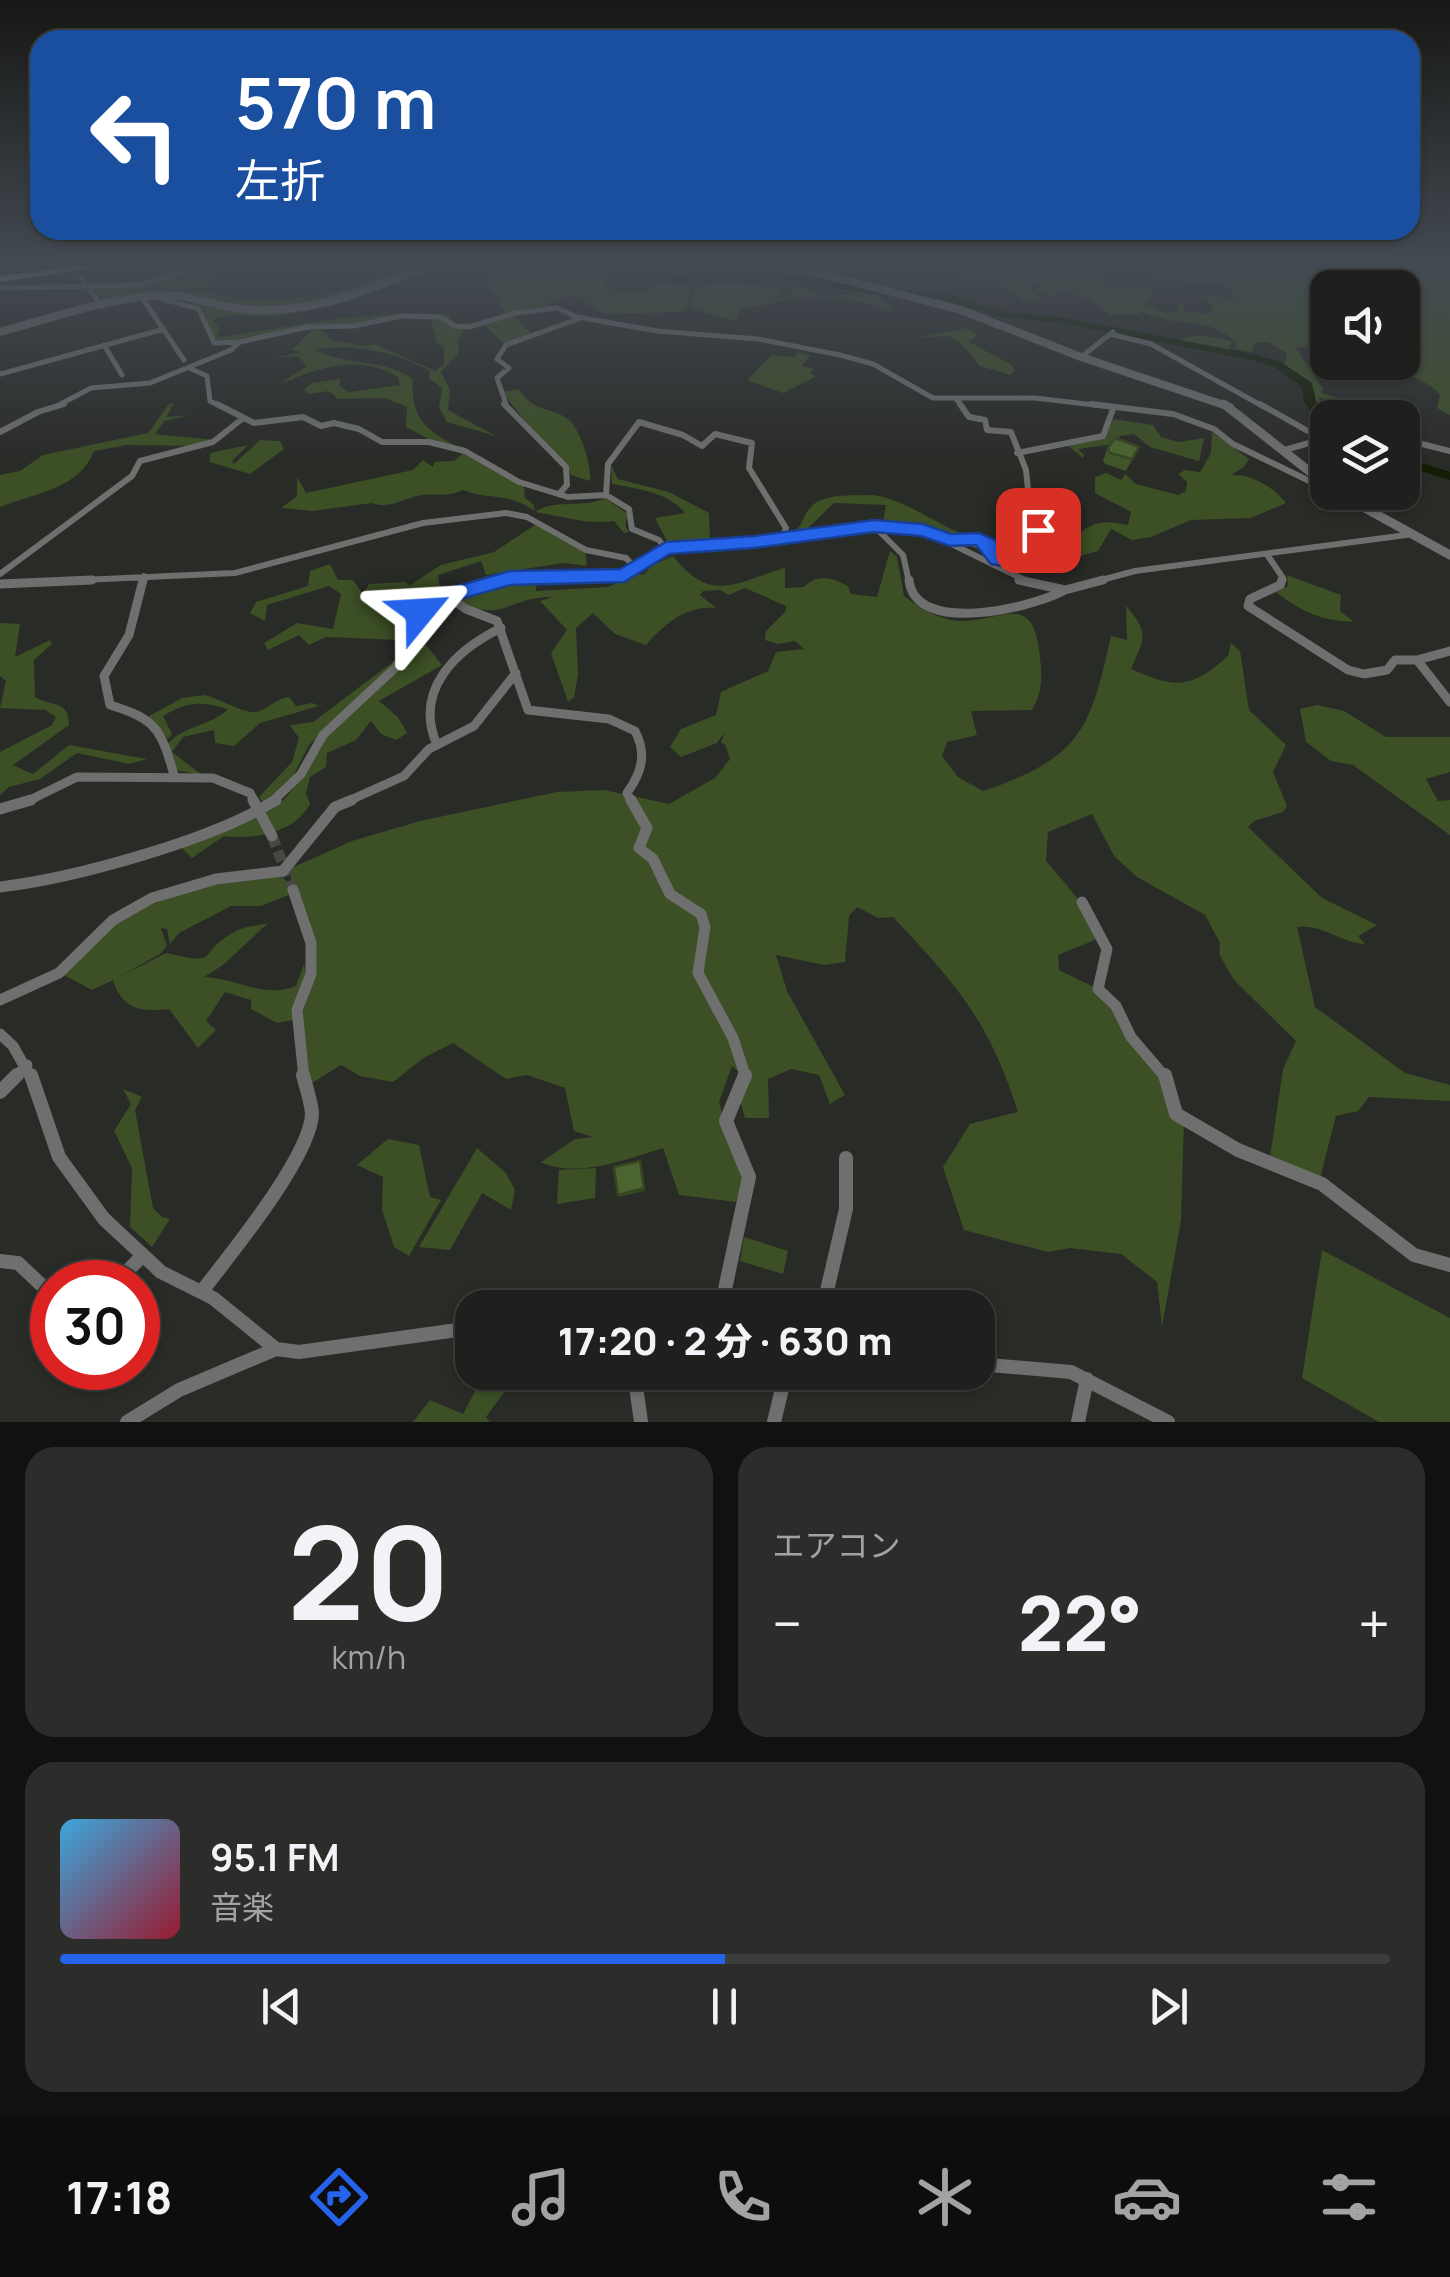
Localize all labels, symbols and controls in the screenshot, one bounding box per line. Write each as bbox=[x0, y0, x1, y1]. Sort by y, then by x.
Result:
text: 570 m bbox=[235, 54, 436, 150]
icon: left bbox=[70, 70, 200, 200]
text: 左折 bbox=[235, 149, 325, 211]
map controls bbox=[1310, 270, 1420, 510]
button: sound bbox=[1310, 270, 1420, 380]
button: layers bbox=[1310, 400, 1420, 510]
pin bbox=[996, 488, 1081, 573]
icon: arrive bbox=[1011, 503, 1066, 558]
position arrow bbox=[368, 560, 472, 664]
speed limit sign: 30 bbox=[30, 1260, 160, 1390]
text: 17:20 · 2 分 · 630 m bbox=[558, 1314, 892, 1366]
text: 20 bbox=[287, 1481, 450, 1659]
text: エアコン bbox=[773, 1523, 901, 1567]
text: 22° bbox=[1018, 1571, 1142, 1674]
text: − bbox=[773, 1585, 802, 1661]
text: + bbox=[1358, 1585, 1390, 1661]
text: km/h bbox=[332, 1635, 406, 1679]
text: 95.1 FM bbox=[210, 1830, 340, 1882]
text: 音楽 bbox=[210, 1885, 274, 1929]
icon: previous bbox=[254, 1979, 309, 2034]
icon: pause bbox=[697, 1979, 752, 2034]
icon: next bbox=[1141, 1979, 1196, 2034]
icon: directions bbox=[304, 2162, 374, 2232]
icon: music bbox=[506, 2162, 576, 2232]
icon: phone bbox=[708, 2162, 778, 2232]
icon: climate bbox=[910, 2162, 980, 2232]
icon: car bbox=[1112, 2162, 1182, 2232]
icon: filters bbox=[1314, 2162, 1384, 2232]
text: 17:18 bbox=[66, 2166, 172, 2228]

